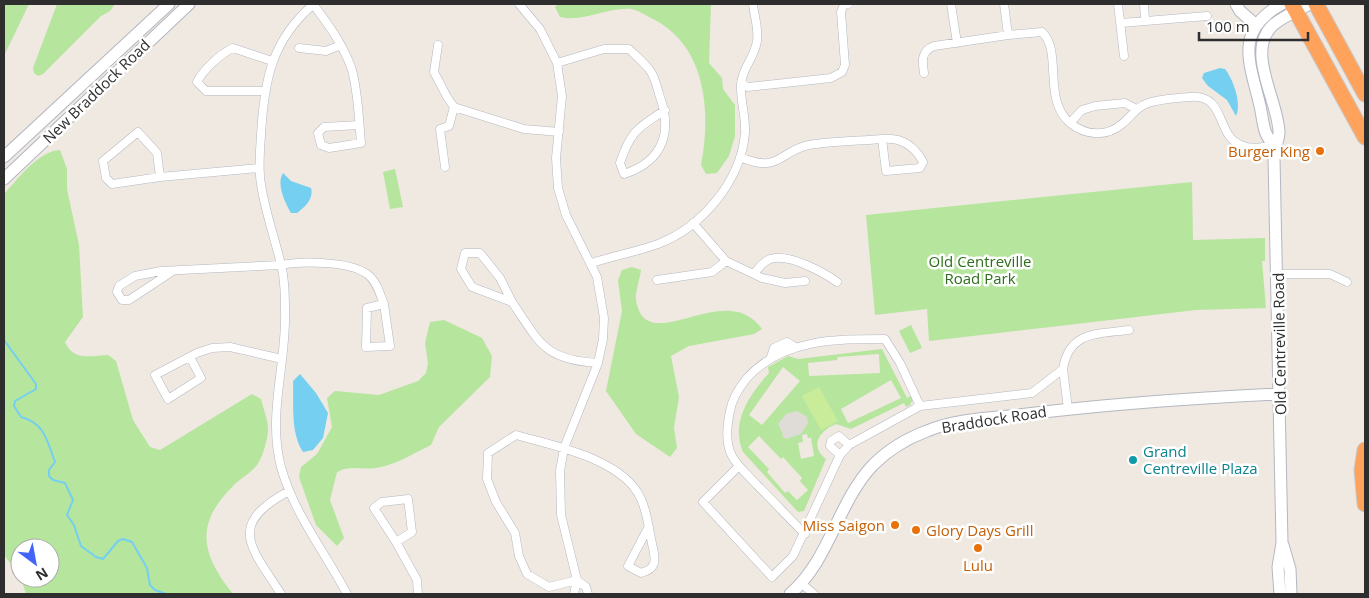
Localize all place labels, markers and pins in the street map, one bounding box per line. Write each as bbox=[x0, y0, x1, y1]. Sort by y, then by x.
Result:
place label: Burger King bbox=[1228, 141, 1310, 161]
marker: Burger King bbox=[1314, 145, 1326, 157]
place label: Grand Centreville Plaza bbox=[1143, 441, 1258, 478]
marker: Grand Centreville Plaza bbox=[1127, 454, 1139, 466]
place label: Miss Saigon bbox=[803, 515, 885, 535]
marker: Miss Saigon bbox=[889, 519, 901, 531]
place label: Glory Days Grill bbox=[926, 520, 1033, 540]
marker: Glory Days Grill bbox=[910, 524, 922, 536]
marker: Lulu bbox=[972, 542, 984, 554]
place label: Lulu bbox=[963, 555, 993, 575]

